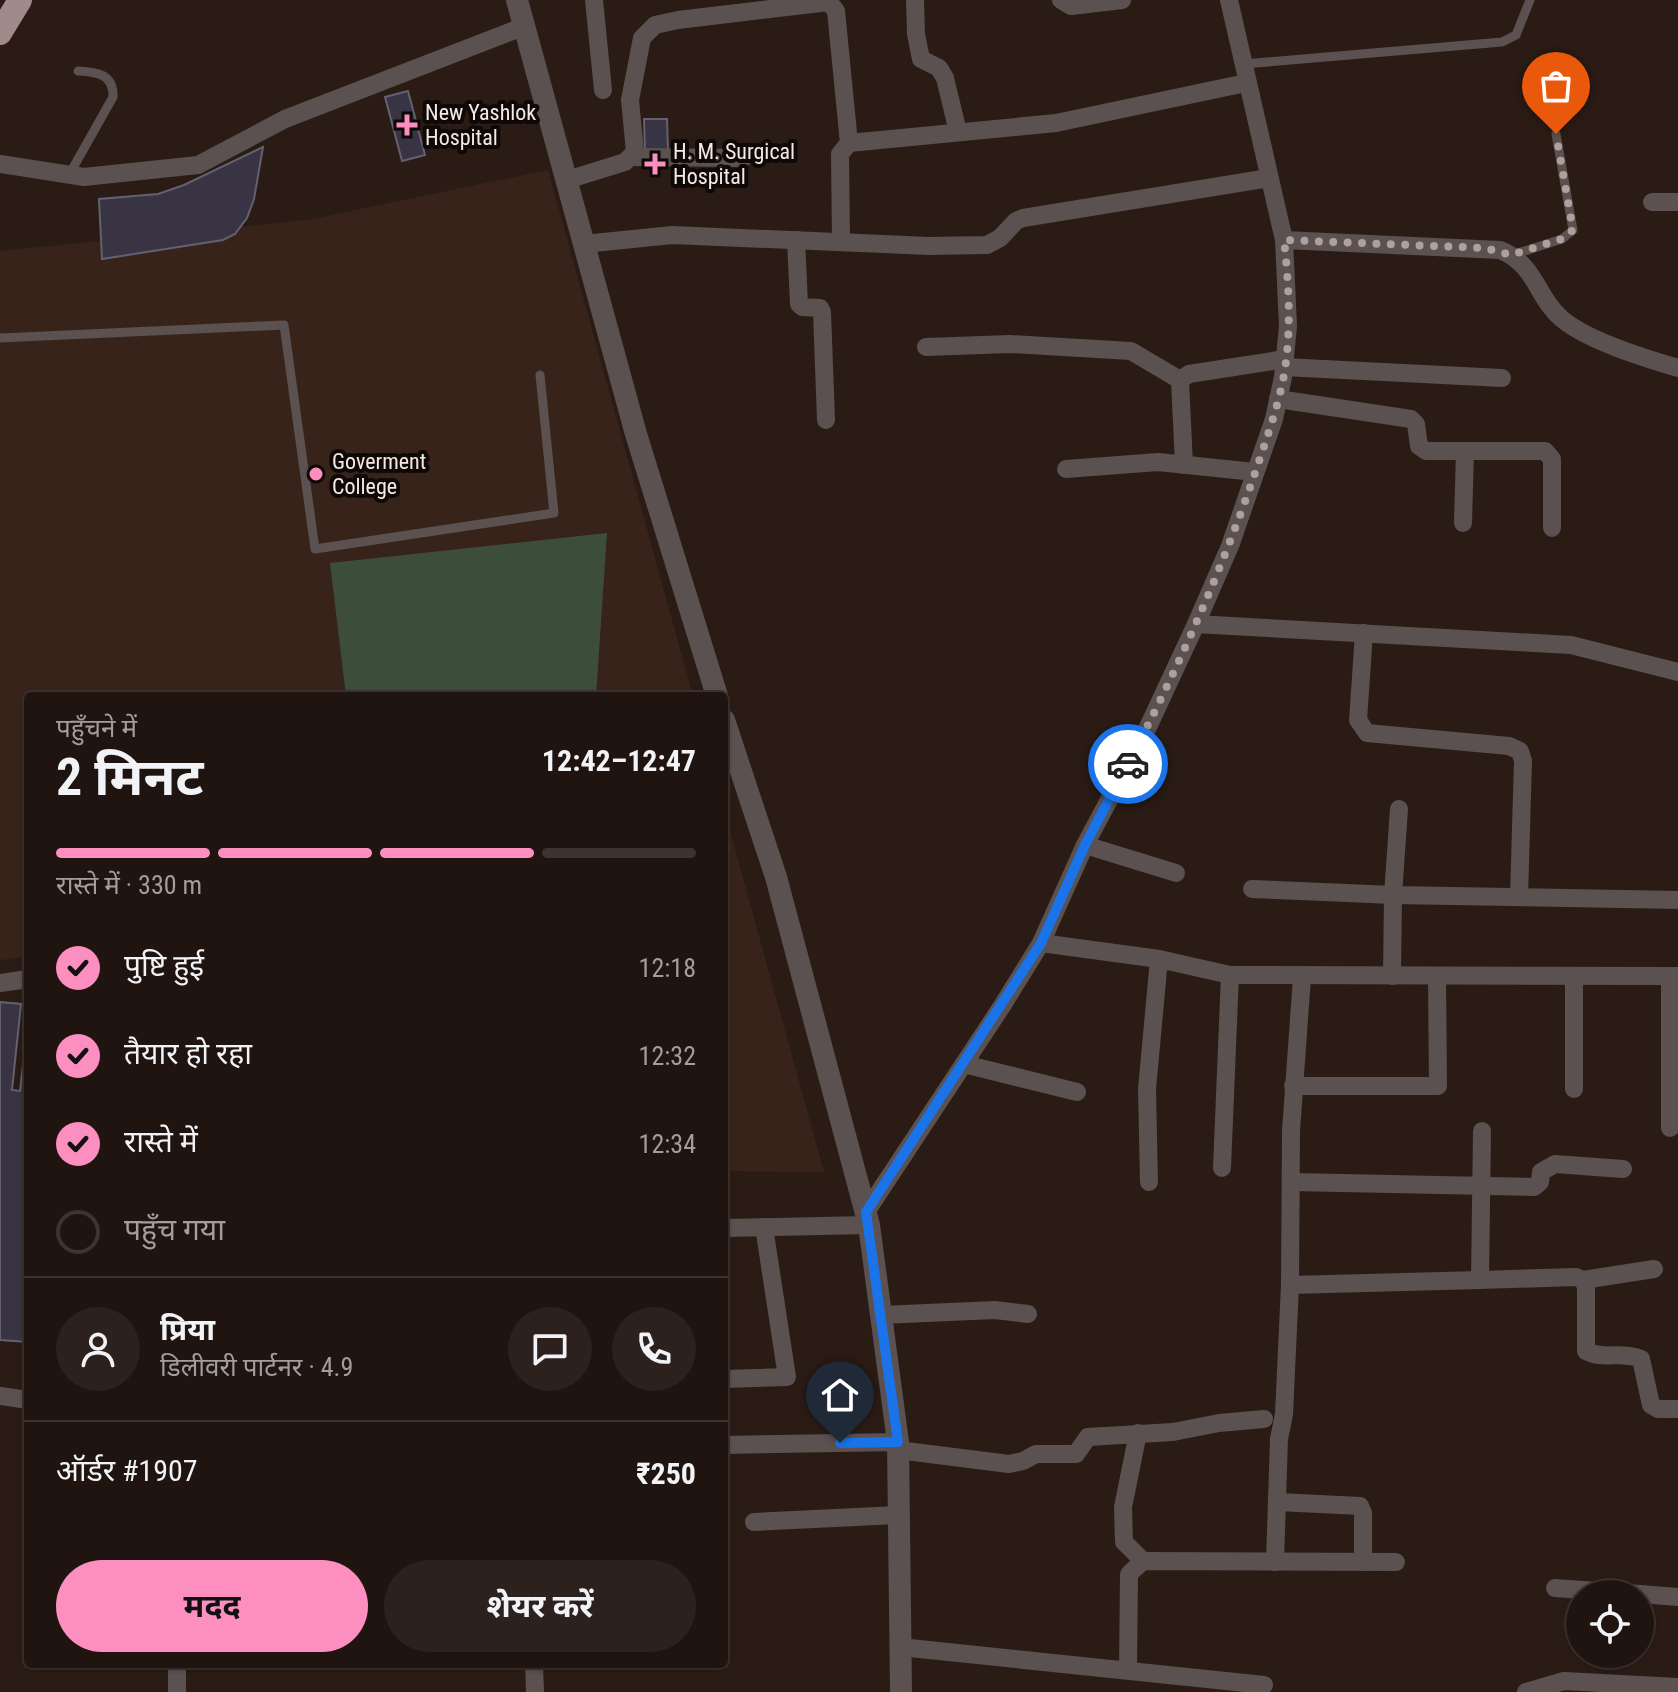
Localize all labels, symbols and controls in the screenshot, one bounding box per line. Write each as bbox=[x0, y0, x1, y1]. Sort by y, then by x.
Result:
pin bbox=[1522, 52, 1590, 134]
icon: bag bbox=[1534, 64, 1578, 108]
place label: New Yashlok Hospital bbox=[425, 100, 536, 150]
marker: New Yashlok Hospital bbox=[396, 114, 418, 136]
place label: H. M. Surgical Hospital bbox=[673, 139, 795, 189]
marker: H. M. Surgical Hospital bbox=[644, 153, 666, 175]
place label: Goverment College bbox=[332, 449, 426, 499]
marker: Goverment College bbox=[307, 465, 325, 483]
text: पहुँचने में bbox=[56, 713, 137, 743]
courier bbox=[1088, 724, 1168, 804]
icon: car bbox=[1106, 742, 1150, 786]
text: 12:42–12:47 bbox=[542, 743, 696, 778]
text: 2 मिनट bbox=[56, 747, 203, 808]
text: रास्ते में · 330 m bbox=[56, 870, 202, 900]
icon: check bbox=[56, 946, 100, 990]
text: पुष्टि हुई bbox=[124, 948, 204, 983]
text: 12:18 bbox=[639, 953, 696, 983]
icon: check bbox=[56, 1034, 100, 1078]
text: तैयार हो रहा bbox=[124, 1036, 252, 1071]
text: 12:32 bbox=[639, 1041, 696, 1071]
icon: check bbox=[56, 1122, 100, 1166]
text: रास्ते में bbox=[124, 1124, 198, 1159]
text: 12:34 bbox=[639, 1129, 696, 1159]
text: पहुँच गया bbox=[124, 1212, 225, 1247]
button: person bbox=[56, 1307, 140, 1391]
button: chat bbox=[508, 1307, 592, 1391]
button: phone bbox=[612, 1307, 696, 1391]
text: प्रिया bbox=[160, 1312, 215, 1347]
text: डिलीवरी पार्टनर · 4.9 bbox=[160, 1352, 353, 1382]
pin bbox=[806, 1361, 874, 1443]
icon: home bbox=[818, 1373, 862, 1417]
text: ऑर्डर #1907 bbox=[56, 1453, 198, 1488]
text: ₹250 bbox=[636, 1456, 696, 1491]
button: मदद bbox=[56, 1560, 368, 1652]
button: शेयर करें bbox=[384, 1560, 696, 1652]
map controls bbox=[1566, 1580, 1654, 1668]
button: locate bbox=[1566, 1580, 1654, 1668]

